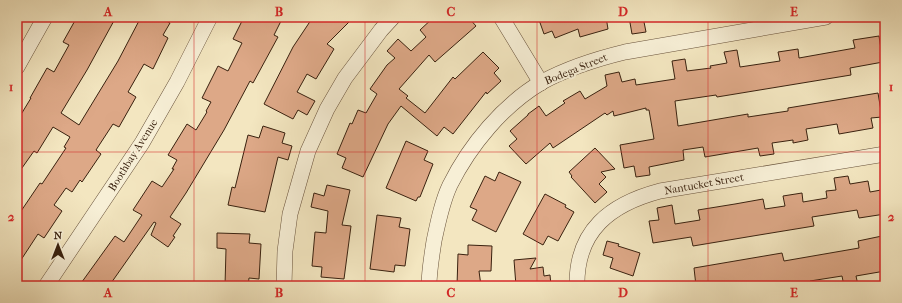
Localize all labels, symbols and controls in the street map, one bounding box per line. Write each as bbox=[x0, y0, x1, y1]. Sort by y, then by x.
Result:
text: A bbox=[103, 4, 113, 19]
text: B bbox=[275, 4, 284, 19]
text: C bbox=[447, 4, 456, 19]
text: D bbox=[618, 4, 628, 19]
text: E bbox=[790, 4, 798, 19]
street label: Bodega Street bbox=[543, 50, 609, 87]
text: 1 bbox=[9, 79, 14, 94]
text: 1 bbox=[889, 79, 894, 94]
street label: Boothbay Avenue bbox=[106, 116, 161, 194]
street label: Nantucket Street bbox=[663, 171, 745, 197]
text: 2 bbox=[8, 209, 15, 224]
text: 2 bbox=[888, 209, 895, 224]
north arrow bbox=[38, 225, 78, 265]
text: N bbox=[54, 229, 63, 242]
text: A bbox=[103, 285, 113, 300]
text: B bbox=[275, 285, 284, 300]
text: C bbox=[447, 285, 456, 300]
text: D bbox=[618, 285, 628, 300]
text: E bbox=[790, 285, 798, 300]

